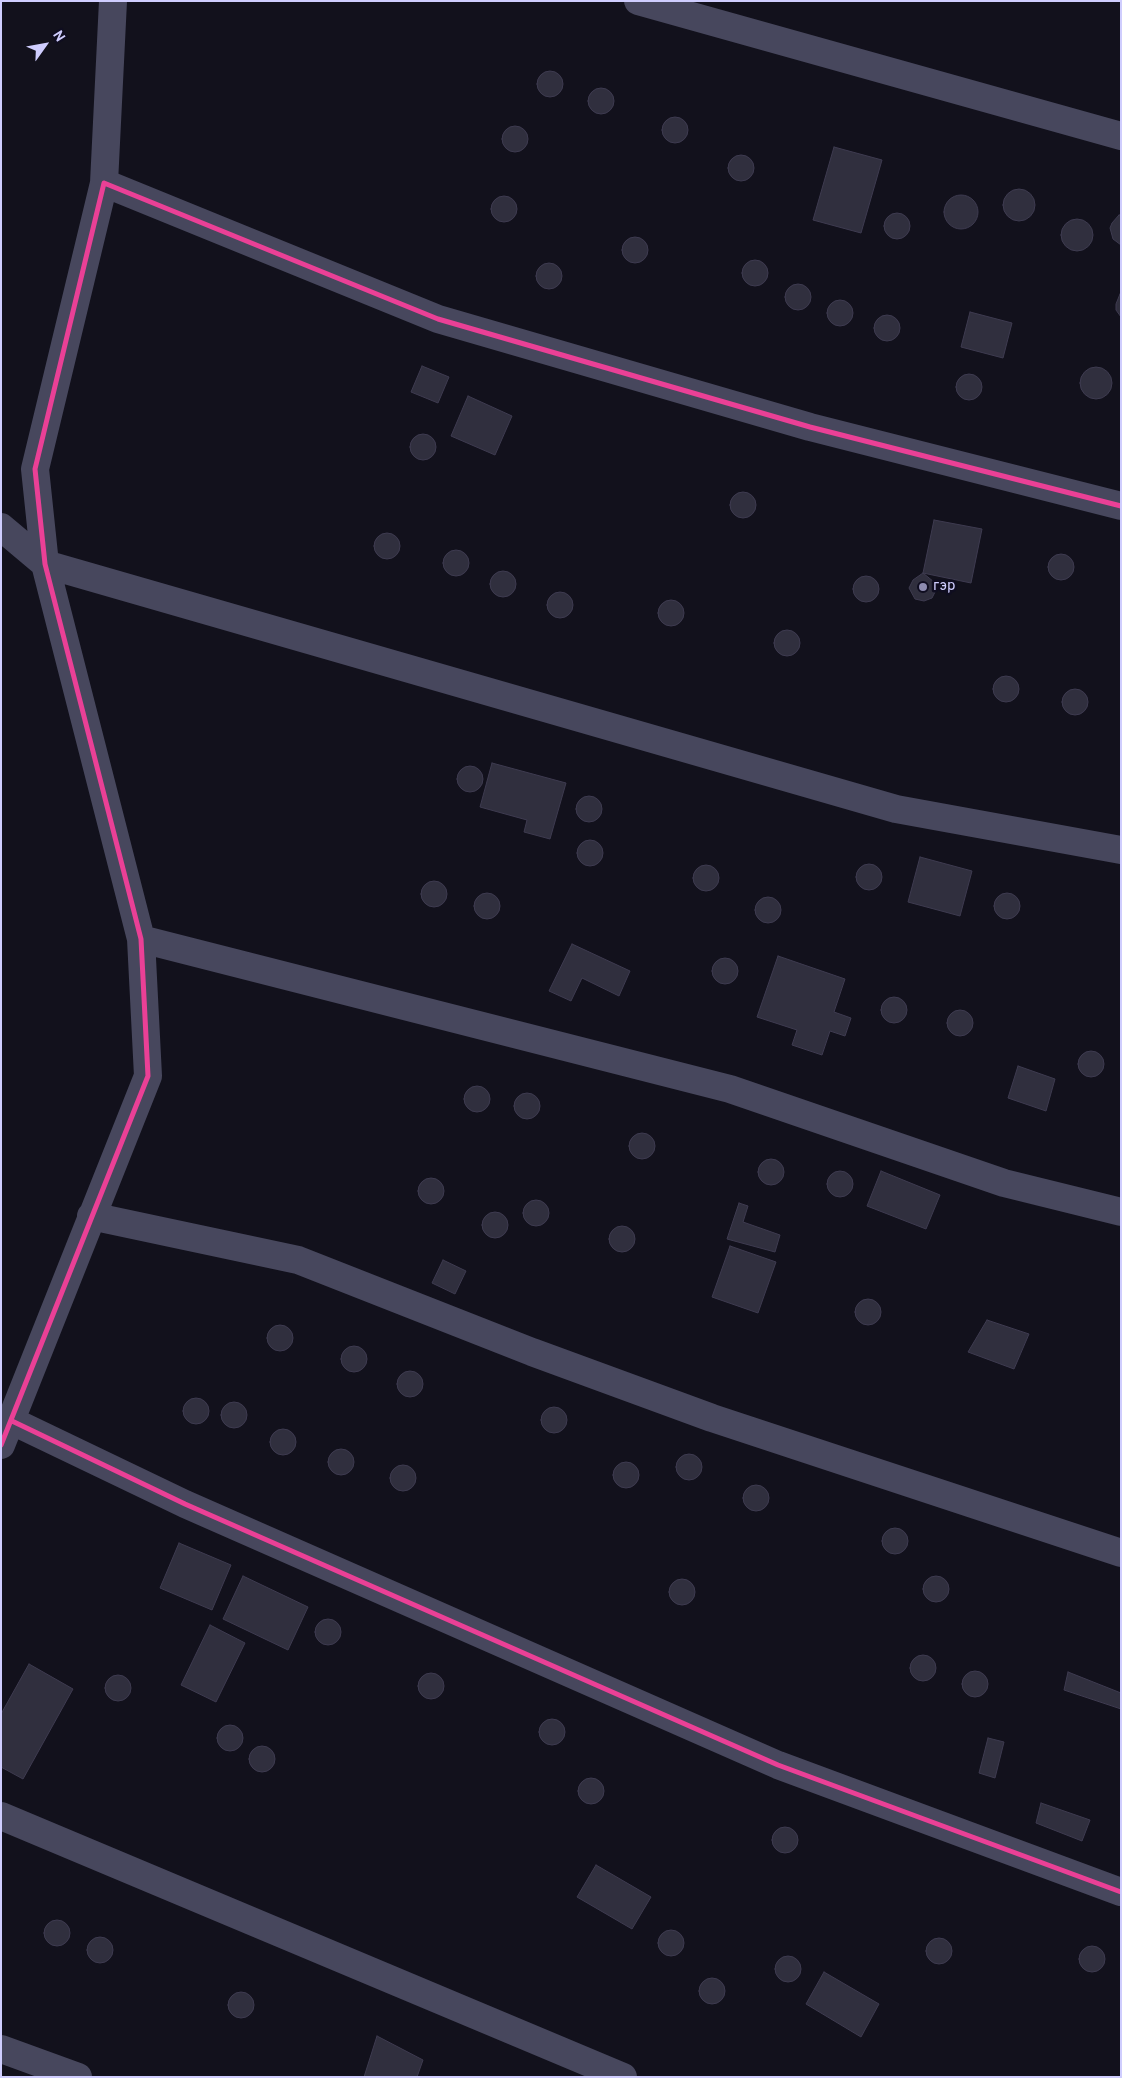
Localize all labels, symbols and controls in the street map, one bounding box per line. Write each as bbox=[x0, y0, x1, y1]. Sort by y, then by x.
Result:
north arrow bbox=[20, 20, 70, 70]
text: N bbox=[48, 28, 68, 46]
place label: гэр bbox=[933, 578, 956, 596]
marker: гэр bbox=[917, 581, 929, 593]

